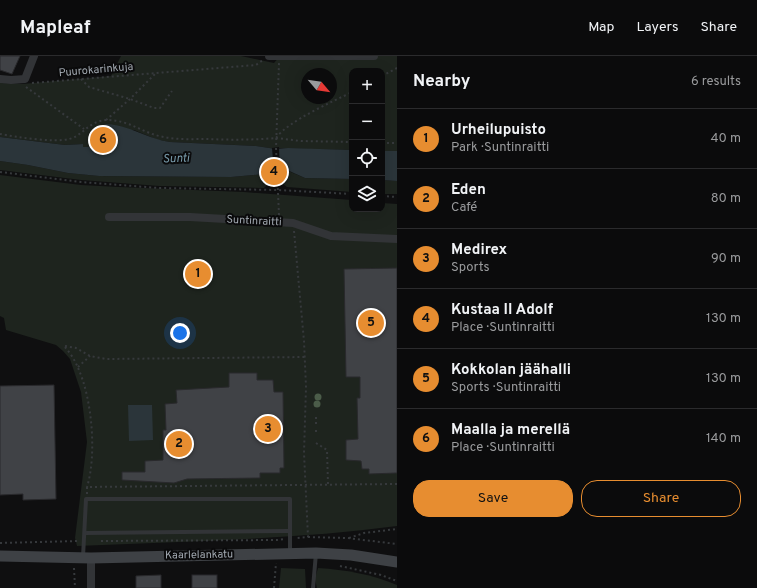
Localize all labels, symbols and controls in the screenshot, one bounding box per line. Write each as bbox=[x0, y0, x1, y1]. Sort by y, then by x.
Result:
text: Mapleaf bbox=[20, 16, 91, 40]
text: Map bbox=[588, 19, 614, 36]
text: Layers bbox=[636, 19, 678, 36]
text: Share bbox=[700, 19, 737, 36]
street label: Puurokarinkuja bbox=[58, 60, 134, 80]
north arrow bbox=[301, 68, 337, 104]
map controls bbox=[349, 68, 385, 212]
button: + bbox=[349, 68, 385, 104]
text: Nearby bbox=[413, 71, 470, 93]
text: 6 results bbox=[691, 74, 741, 90]
button: − bbox=[349, 104, 385, 140]
text: Urheilupuisto bbox=[451, 121, 546, 140]
pin: 6 bbox=[90, 125, 116, 155]
text: 1 bbox=[423, 131, 429, 147]
text: 40 m bbox=[711, 131, 741, 147]
button: locate bbox=[349, 140, 385, 176]
text: Park · Suntinraitti bbox=[451, 140, 549, 156]
water label: Sunti bbox=[162, 151, 191, 167]
pin: 4 bbox=[261, 157, 287, 187]
button: layers bbox=[349, 176, 385, 212]
text: Eden bbox=[451, 181, 486, 200]
text: 2 bbox=[422, 191, 430, 207]
text: 80 m bbox=[711, 191, 741, 207]
text: Café bbox=[451, 200, 477, 216]
street label: Suntinraitti bbox=[226, 213, 282, 229]
text: Medirex bbox=[451, 241, 507, 260]
text: 3 bbox=[422, 251, 430, 267]
text: 90 m bbox=[711, 251, 741, 267]
pin: 1 bbox=[185, 259, 211, 289]
text: Sports bbox=[451, 260, 490, 276]
text: Kustaa II Adolf bbox=[451, 301, 553, 320]
pin: 5 bbox=[358, 308, 384, 338]
text: 4 bbox=[422, 311, 430, 327]
text: 130 m bbox=[706, 311, 741, 327]
text: Place · Suntinraitti bbox=[451, 320, 555, 336]
your location bbox=[170, 323, 190, 343]
text: Kokkolan jäähalli bbox=[451, 361, 571, 380]
text: 5 bbox=[422, 371, 430, 387]
text: 130 m bbox=[706, 371, 741, 387]
text: Sports · Suntinraitti bbox=[451, 380, 561, 396]
pin: 3 bbox=[255, 414, 281, 444]
text: Maalla ja merellä bbox=[451, 421, 570, 440]
pin: 2 bbox=[166, 429, 192, 459]
text: 6 bbox=[422, 431, 430, 447]
text: 140 m bbox=[706, 431, 741, 447]
text: Place · Suntinraitti bbox=[451, 440, 555, 456]
button: Save bbox=[413, 480, 573, 517]
button: Share bbox=[581, 480, 741, 517]
street label: Kaarlelankatu bbox=[165, 547, 233, 563]

